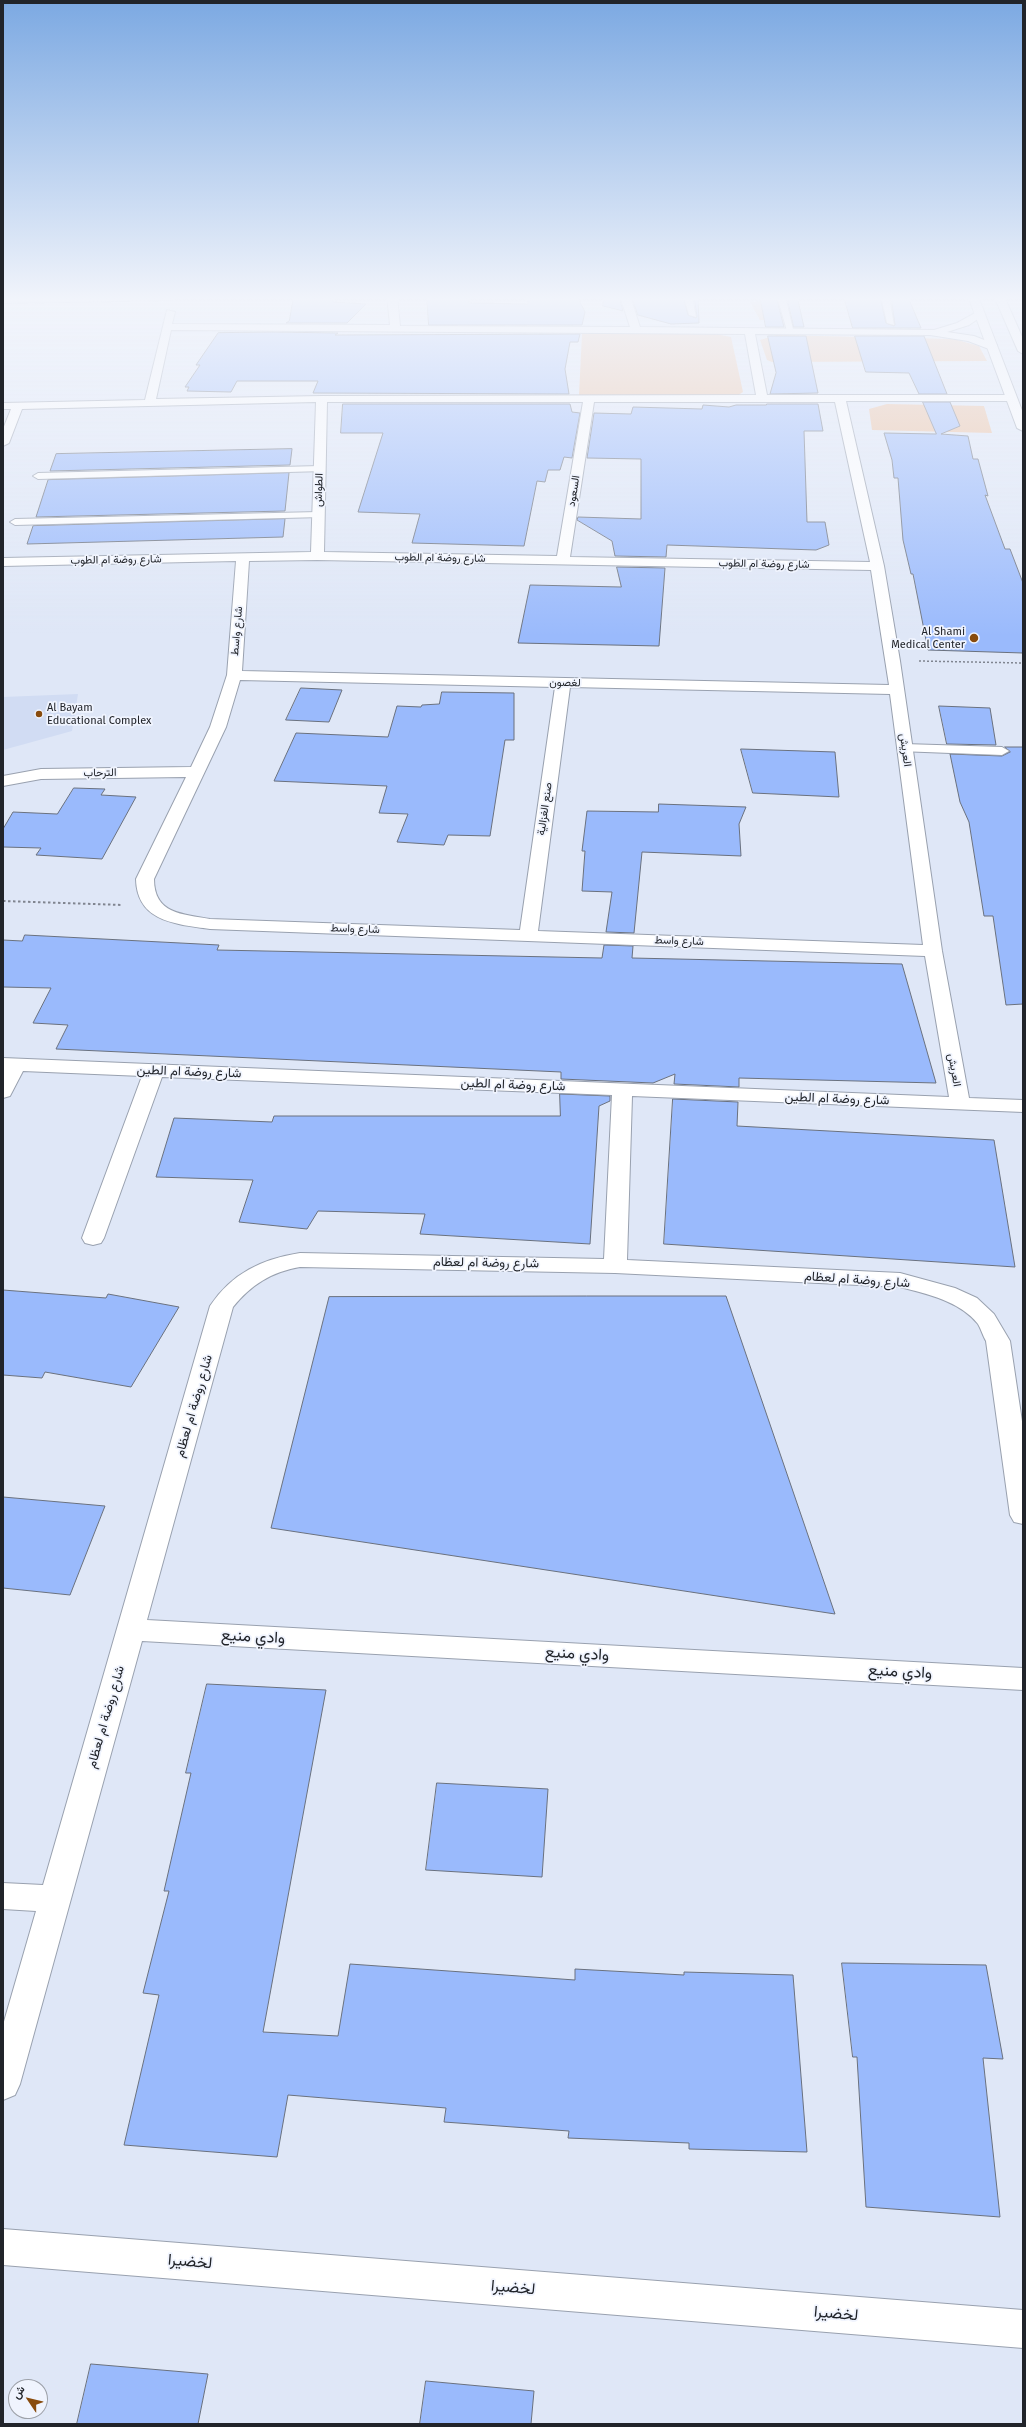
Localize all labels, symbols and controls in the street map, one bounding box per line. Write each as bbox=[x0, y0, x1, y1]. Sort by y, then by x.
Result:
street label: الطواش bbox=[312, 473, 326, 507]
street label: السعود bbox=[565, 474, 583, 508]
street label: شارع روضة ام الطوب bbox=[394, 551, 486, 565]
street label: شارع روضة ام الطوب bbox=[70, 553, 162, 567]
street label: شارع روضة ام الطوب bbox=[718, 557, 810, 571]
street label: شارع واسط bbox=[228, 606, 246, 656]
place label: Al Shami Medical Center bbox=[891, 625, 965, 651]
marker: Al Shami Medical Center bbox=[968, 632, 980, 644]
street label: لغصون bbox=[549, 676, 581, 690]
place label: Al Bayam Educational Complex bbox=[47, 701, 151, 727]
marker: Al Bayam Educational Complex bbox=[34, 709, 44, 719]
street label: العريش bbox=[896, 733, 914, 767]
street label: الترحاب bbox=[83, 766, 117, 780]
street label: صنع الغزالية bbox=[535, 782, 555, 836]
street label: شارع واسط bbox=[330, 922, 380, 936]
street label: شارع واسط bbox=[654, 934, 704, 948]
street label: العريش bbox=[945, 1052, 963, 1088]
street label: شارع روضة ام الطين bbox=[136, 1062, 242, 1082]
street label: شارع روضة ام الطين bbox=[460, 1075, 566, 1095]
street label: شارع روضة ام الطين bbox=[784, 1089, 890, 1109]
street label: شارع روضة ام لعظام bbox=[433, 1254, 539, 1272]
street label: شارع روضة ام لعظام bbox=[804, 1269, 910, 1291]
street label: شارع روضة ام لعظام bbox=[172, 1353, 216, 1459]
street label: وادي منيع bbox=[220, 1626, 286, 1648]
street label: وادي منيع bbox=[544, 1643, 610, 1665]
street label: وادي منيع bbox=[867, 1661, 933, 1683]
street label: شارع روضة ام لعظام bbox=[84, 1664, 128, 1770]
street label: لخضيرا bbox=[167, 2251, 213, 2273]
street label: لخضيرا bbox=[490, 2277, 536, 2299]
street label: لخضيرا bbox=[813, 2303, 859, 2325]
north arrow bbox=[8, 2379, 48, 2419]
text: ش bbox=[9, 2383, 28, 2402]

